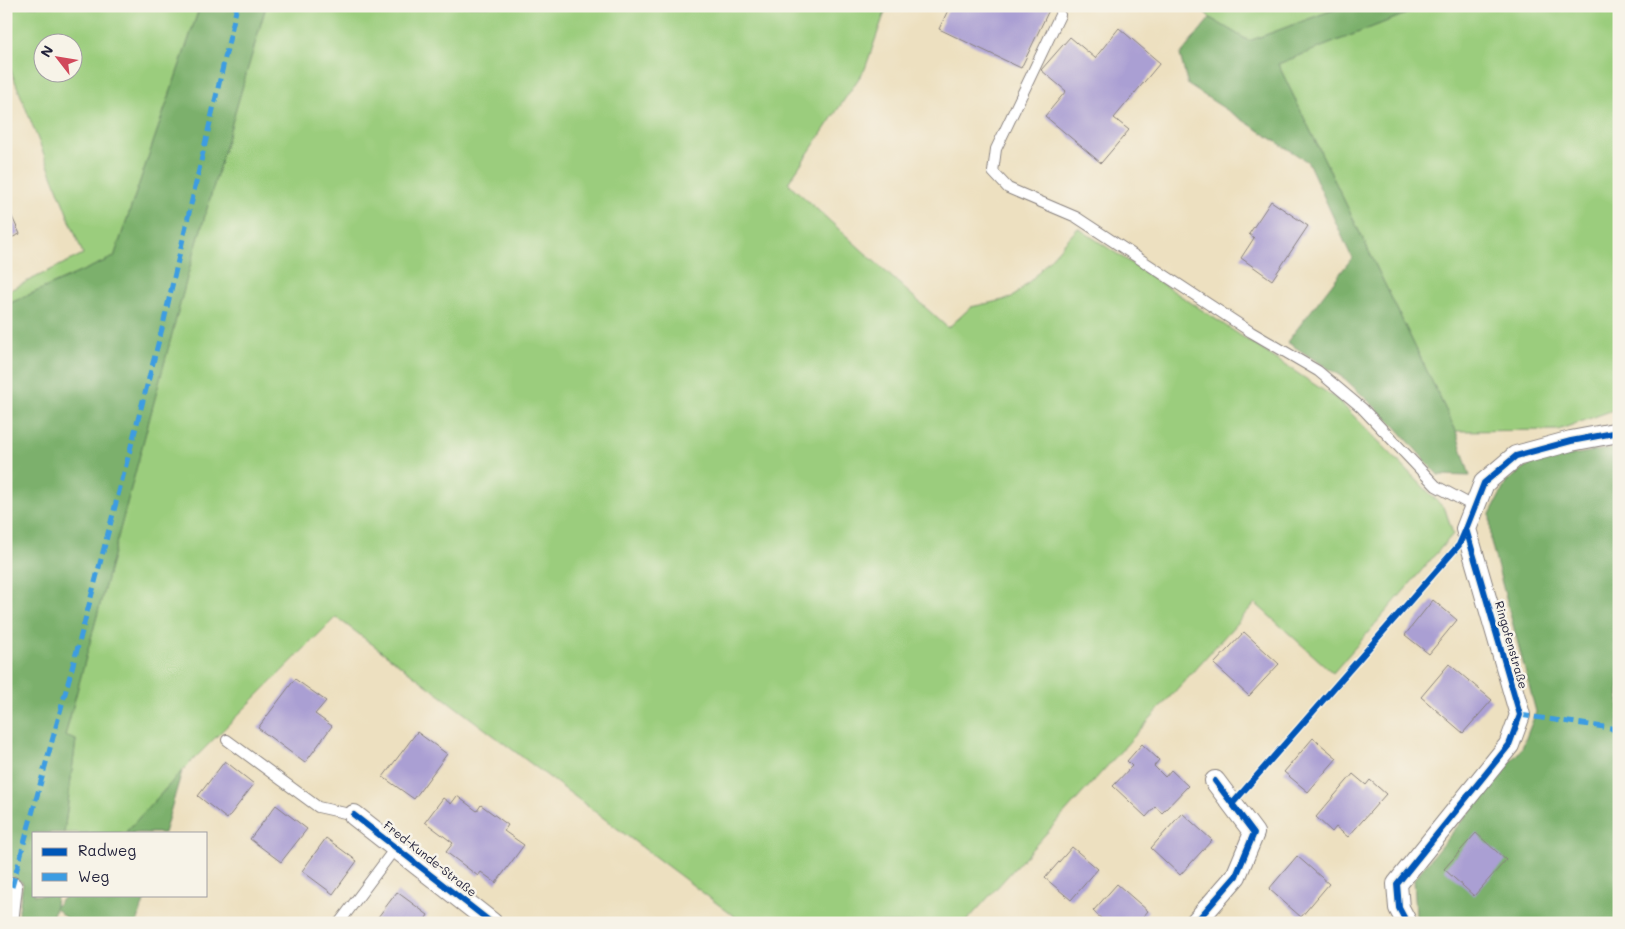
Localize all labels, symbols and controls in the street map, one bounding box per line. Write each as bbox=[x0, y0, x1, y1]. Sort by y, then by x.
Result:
north arrow bbox=[32, 32, 82, 82]
text: N bbox=[36, 42, 57, 61]
street label: Ringofenstraße bbox=[1492, 599, 1532, 690]
street label: Fred-Kunde-Straße bbox=[381, 817, 480, 900]
legend bbox=[32, 832, 208, 896]
text: Radweg bbox=[78, 840, 136, 860]
text: Weg bbox=[78, 866, 109, 886]

